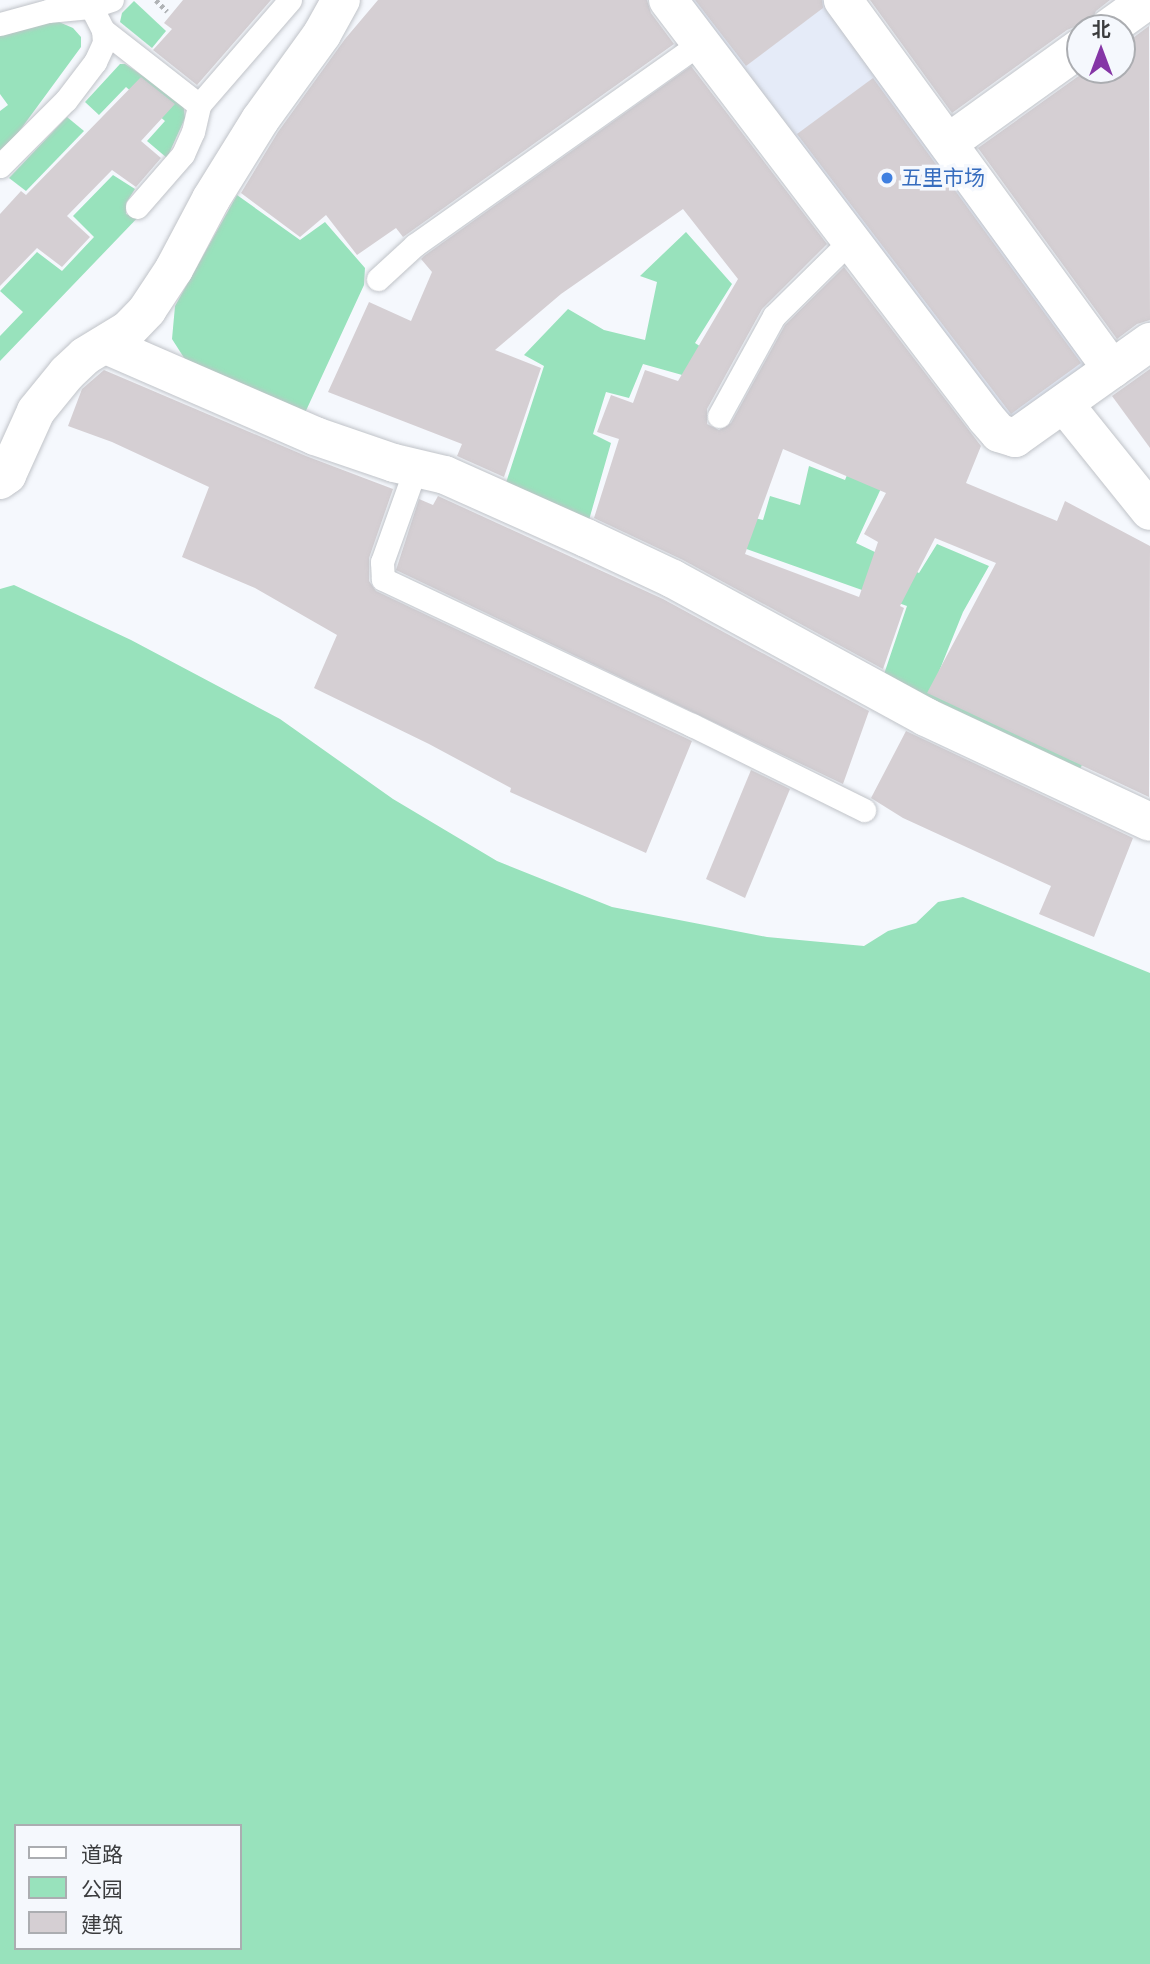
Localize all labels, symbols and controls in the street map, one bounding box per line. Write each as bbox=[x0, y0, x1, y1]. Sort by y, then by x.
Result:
north arrow bbox=[1066, 14, 1136, 84]
text: 北 bbox=[1091, 18, 1111, 41]
place label: 五里市场 bbox=[901, 165, 985, 191]
marker: 五里市场 bbox=[879, 170, 895, 186]
legend bbox=[14, 1824, 242, 1950]
text: 道路 bbox=[81, 1842, 123, 1867]
text: 公园 bbox=[81, 1877, 123, 1902]
text: 建筑 bbox=[81, 1912, 123, 1937]

